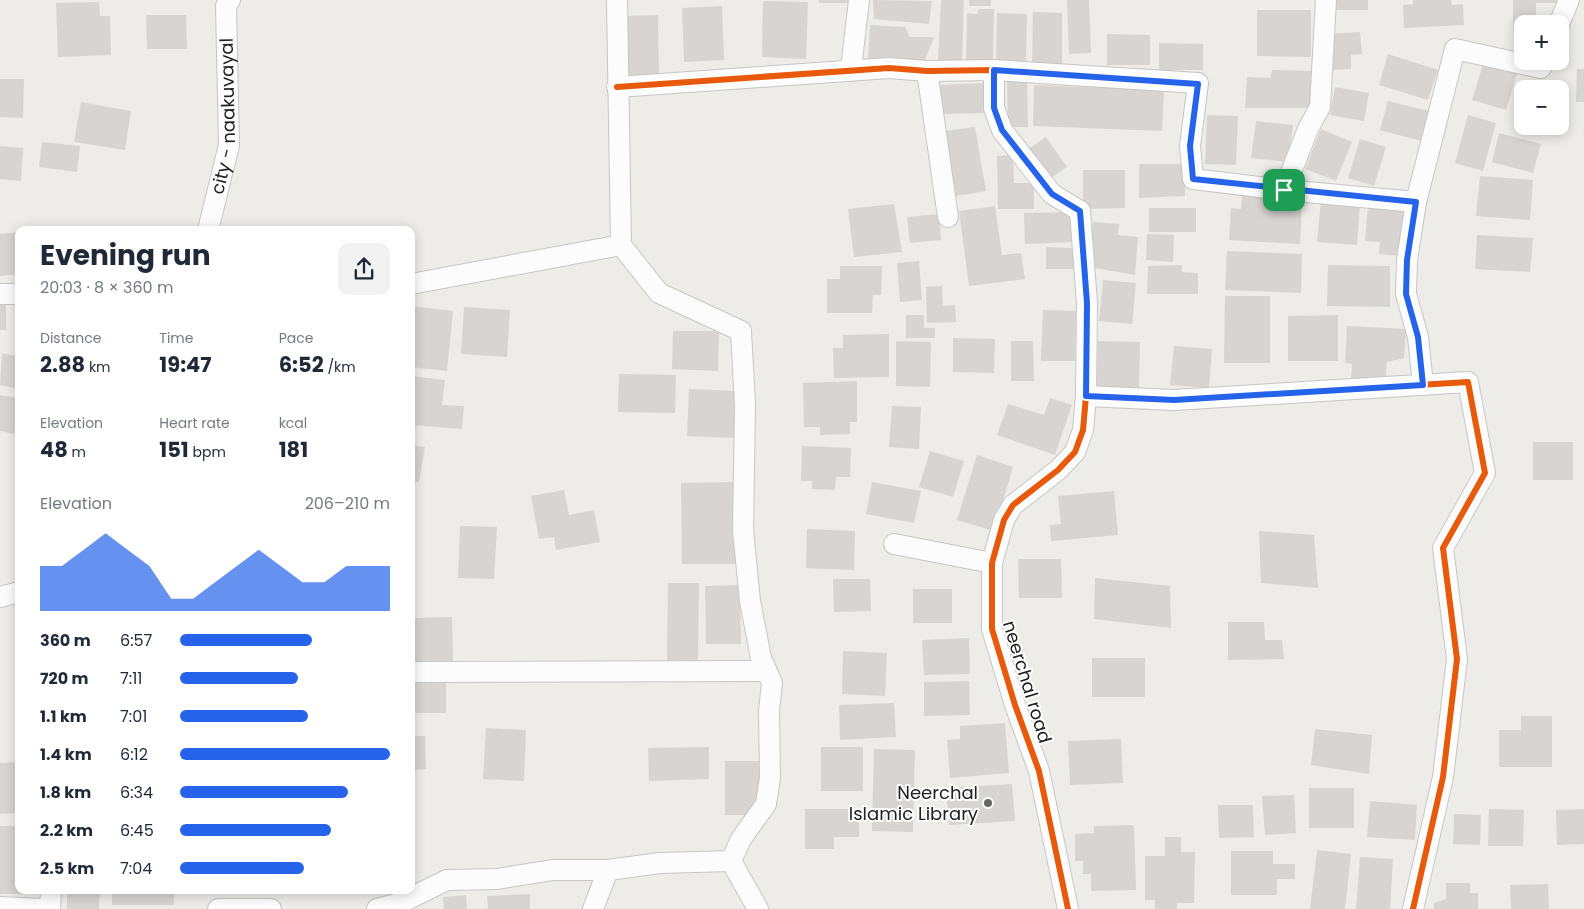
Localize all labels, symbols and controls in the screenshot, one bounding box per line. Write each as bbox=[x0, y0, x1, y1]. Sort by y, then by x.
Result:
map controls bbox=[1514, 15, 1569, 135]
button: + bbox=[1514, 15, 1569, 70]
street label: city - naakuvayal bbox=[204, 38, 241, 197]
button: − bbox=[1514, 80, 1569, 135]
pin bbox=[1263, 169, 1305, 211]
icon: arrive bbox=[1270, 176, 1298, 204]
text: Evening run bbox=[40, 236, 211, 275]
button: share bbox=[338, 243, 390, 295]
text: 20:03 · 8 × 360 m bbox=[40, 276, 173, 299]
text: Distance bbox=[40, 328, 101, 348]
text: Time bbox=[159, 328, 193, 348]
text: Pace bbox=[279, 328, 313, 348]
text: 2.88 bbox=[40, 350, 85, 379]
text: 19:47 bbox=[159, 350, 212, 379]
text: 6:52 bbox=[279, 350, 324, 379]
text: km bbox=[85, 357, 111, 377]
text: /km bbox=[324, 357, 356, 377]
text: Elevation bbox=[40, 413, 103, 433]
text: Heart rate bbox=[159, 413, 230, 433]
text: kcal bbox=[279, 413, 307, 433]
text: 48 bbox=[40, 435, 68, 464]
text: 151 bbox=[159, 435, 189, 464]
text: 181 bbox=[279, 435, 308, 464]
text: m bbox=[68, 442, 86, 462]
text: bpm bbox=[189, 442, 226, 462]
text: Elevation bbox=[40, 492, 112, 515]
text: 206–210 m bbox=[305, 492, 390, 515]
street label: neerchal road bbox=[997, 617, 1058, 746]
text: 360 m bbox=[40, 629, 91, 652]
text: 6:57 bbox=[120, 629, 152, 652]
text: 720 m bbox=[40, 667, 88, 690]
text: 7:11 bbox=[120, 667, 142, 690]
text: 1.1 km bbox=[40, 705, 87, 728]
text: 7:01 bbox=[120, 705, 147, 728]
text: 1.4 km bbox=[40, 743, 92, 766]
text: 6:12 bbox=[120, 743, 148, 766]
place label: Neerchal Islamic Library bbox=[849, 780, 978, 826]
text: 1.8 km bbox=[40, 781, 91, 804]
text: 6:34 bbox=[120, 781, 153, 804]
marker: Neerchal Islamic Library bbox=[982, 797, 994, 809]
text: 2.2 km bbox=[40, 819, 93, 842]
text: 6:45 bbox=[120, 819, 154, 842]
text: 2.5 km bbox=[40, 857, 94, 880]
text: 7:04 bbox=[120, 857, 152, 880]

